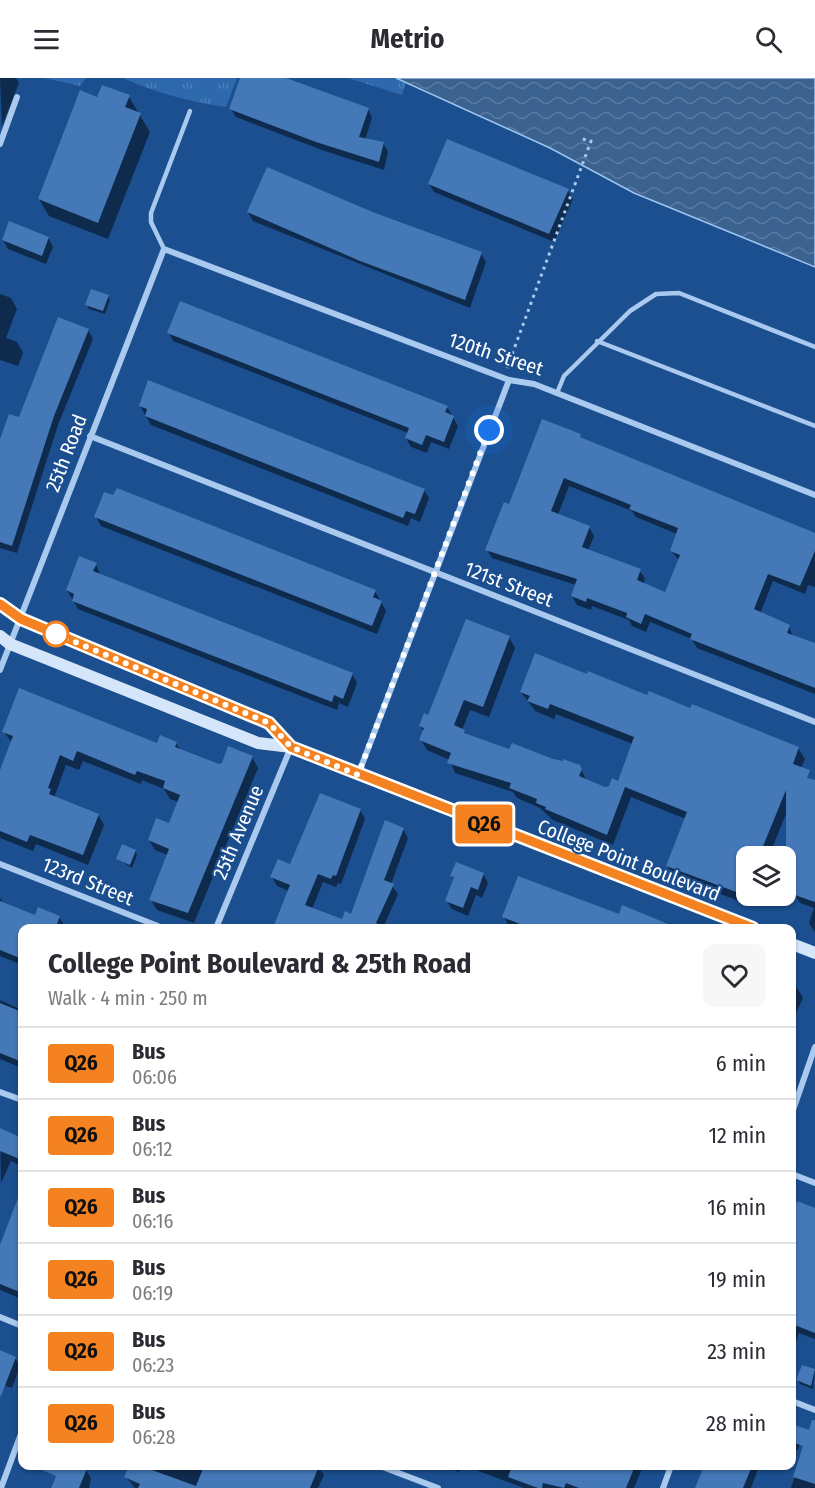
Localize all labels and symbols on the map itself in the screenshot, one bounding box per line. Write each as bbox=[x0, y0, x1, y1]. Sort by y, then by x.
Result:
street label: 120th Street bbox=[446, 327, 547, 381]
street label: 25th Road bbox=[40, 411, 92, 495]
your location bbox=[474, 415, 504, 445]
street label: 121st Street bbox=[461, 556, 557, 612]
unlabelled marker bbox=[43, 621, 69, 647]
street label: 25th Avenue bbox=[207, 781, 269, 883]
line badge: Q26 bbox=[450, 804, 518, 844]
street label: College Point Boulevard bbox=[534, 814, 724, 906]
street label: 123rd Street bbox=[39, 852, 138, 910]

